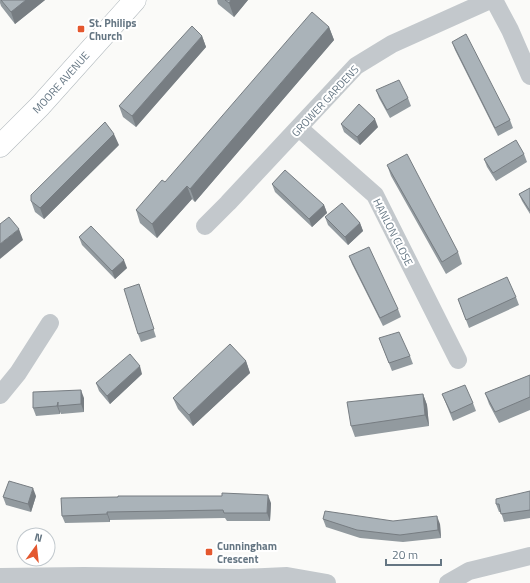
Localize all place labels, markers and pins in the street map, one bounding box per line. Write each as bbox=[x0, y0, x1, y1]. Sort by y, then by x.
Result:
place label: St. Philips Church bbox=[89, 15, 137, 44]
marker: St. Philips Church bbox=[76, 24, 86, 34]
place label: Cunningham Crescent bbox=[217, 538, 277, 567]
marker: Cunningham Crescent bbox=[204, 547, 214, 557]

